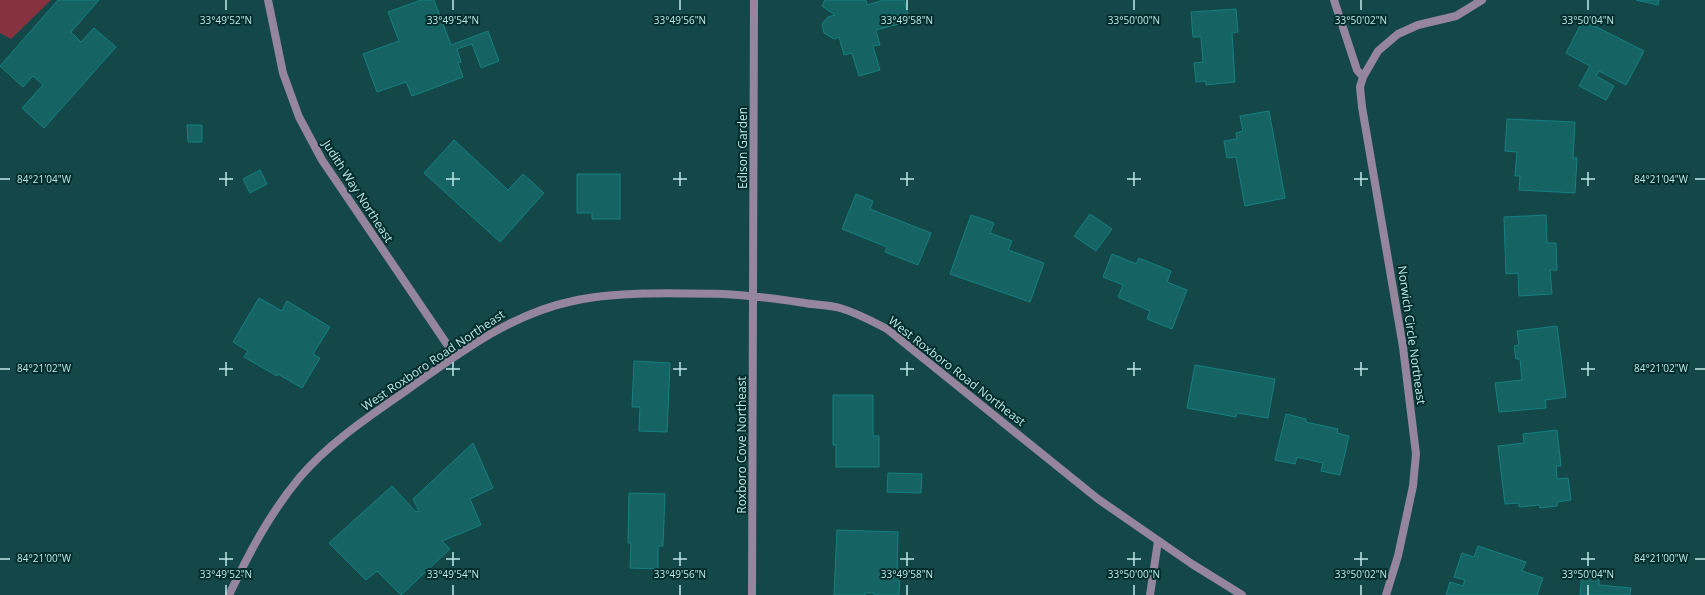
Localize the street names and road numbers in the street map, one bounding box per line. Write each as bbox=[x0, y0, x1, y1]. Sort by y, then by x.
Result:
street label: Edison Garden bbox=[734, 107, 751, 189]
street label: Judith Way Northeast bbox=[318, 136, 397, 245]
street label: Norwich Circle Northeast bbox=[1394, 264, 1430, 406]
street label: West Roxboro Road Northeast bbox=[358, 306, 508, 414]
street label: West Roxboro Road Northeast bbox=[885, 312, 1029, 430]
street label: Roxboro Cove Northeast bbox=[733, 376, 750, 514]

